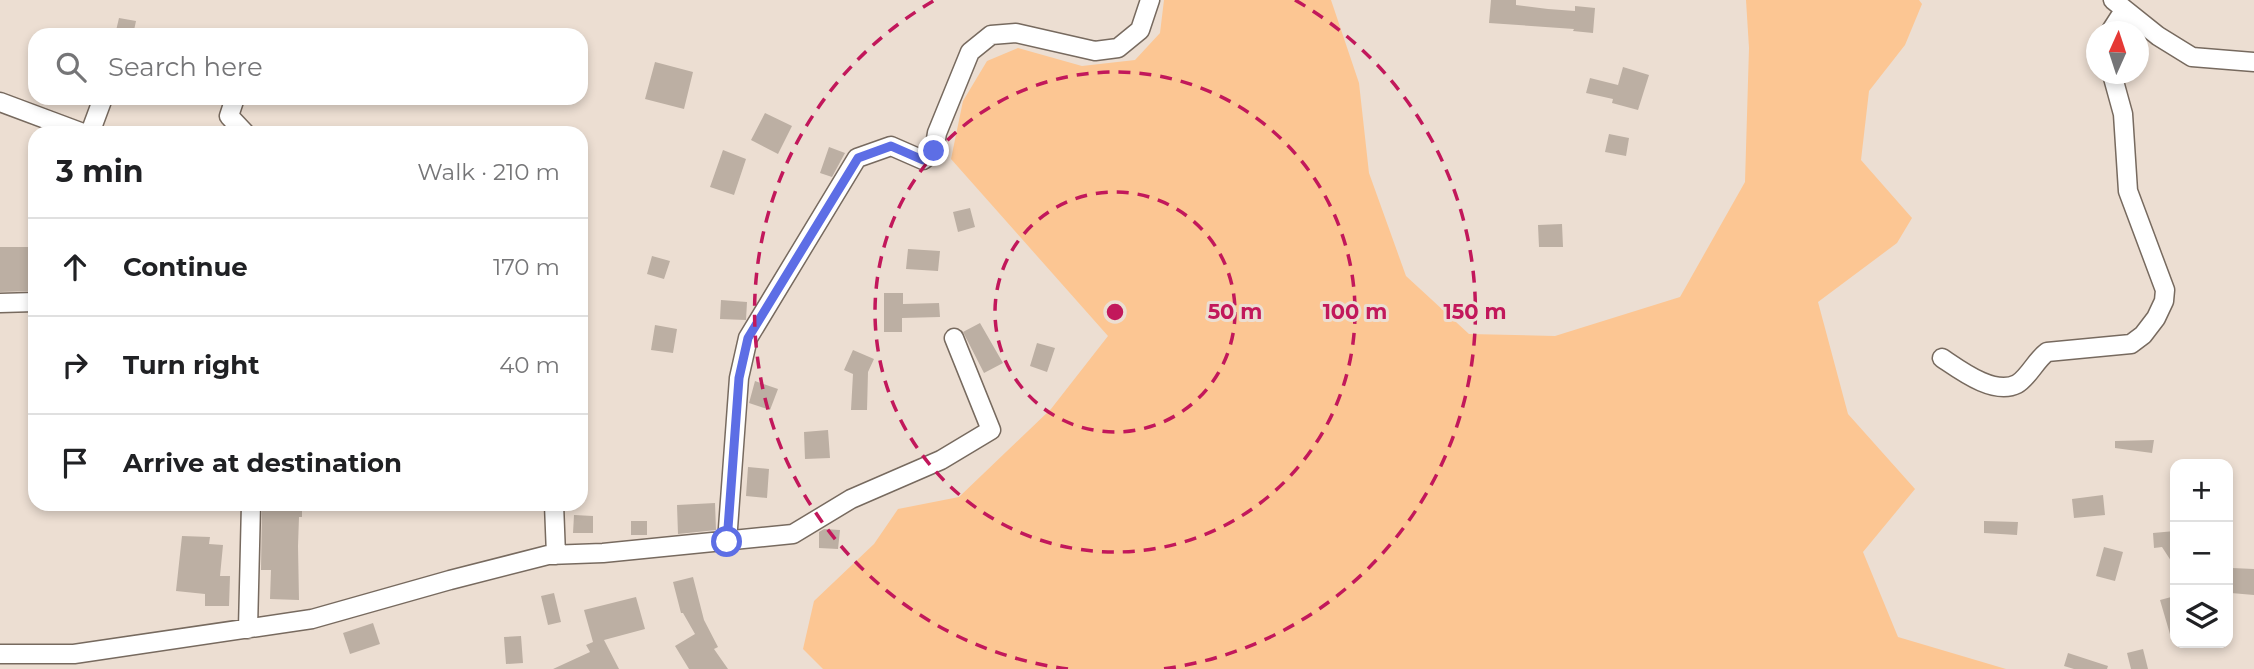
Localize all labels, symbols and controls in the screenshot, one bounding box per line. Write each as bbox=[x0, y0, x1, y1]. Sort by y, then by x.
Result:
north arrow bbox=[2086, 21, 2149, 84]
search box bbox=[28, 28, 588, 105]
icon: search bbox=[52, 48, 90, 86]
text: Search here bbox=[108, 51, 263, 83]
route end bbox=[918, 135, 949, 166]
text: 3 min bbox=[56, 153, 143, 190]
text: Walk · 210 m bbox=[417, 158, 560, 186]
icon: ahead bbox=[56, 248, 94, 286]
text: Continue bbox=[123, 251, 248, 283]
text: 170 m bbox=[493, 253, 560, 281]
text: 50 m bbox=[1208, 299, 1262, 324]
text: 100 m bbox=[1323, 299, 1387, 324]
text: 150 m bbox=[1444, 299, 1506, 324]
centre of rings bbox=[1103, 300, 1127, 324]
icon: right bbox=[56, 346, 94, 384]
text: Turn right bbox=[123, 349, 259, 381]
text: 40 m bbox=[499, 351, 560, 379]
icon: arrive bbox=[56, 444, 94, 482]
text: Arrive at destination bbox=[123, 447, 402, 479]
map controls bbox=[2170, 459, 2233, 648]
button: + bbox=[2170, 459, 2233, 522]
button: − bbox=[2170, 522, 2233, 585]
route start bbox=[711, 526, 742, 557]
button: layers bbox=[2170, 585, 2233, 648]

